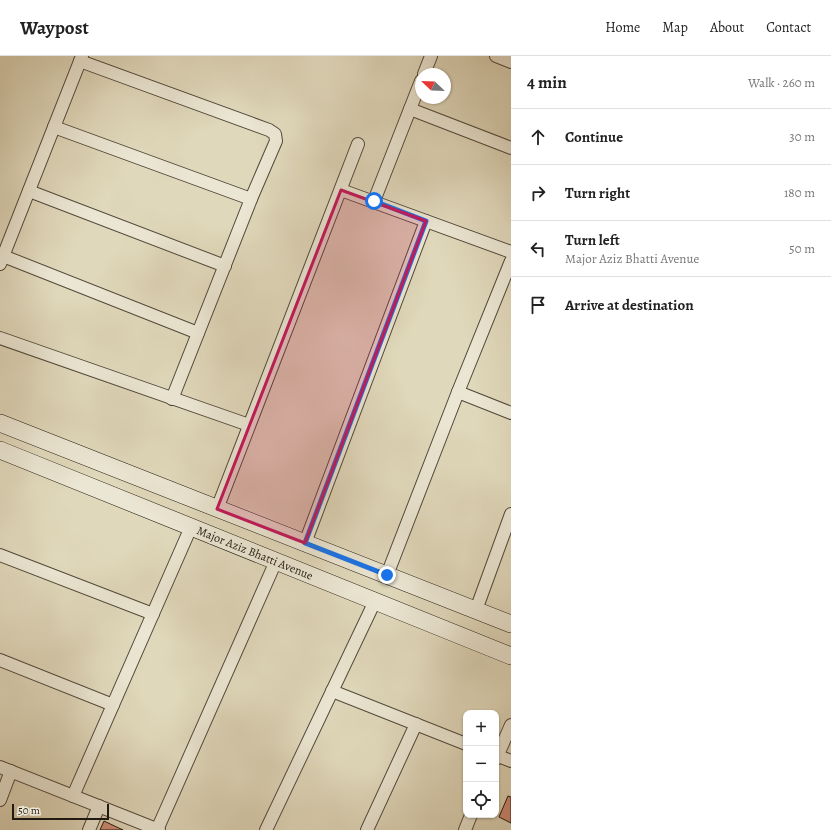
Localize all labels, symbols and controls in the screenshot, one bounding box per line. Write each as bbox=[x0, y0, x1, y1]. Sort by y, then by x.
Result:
text: Waypost bbox=[20, 15, 89, 41]
text: Home bbox=[605, 18, 640, 37]
text: Map bbox=[662, 18, 688, 37]
text: About bbox=[710, 18, 744, 37]
text: Contact bbox=[766, 18, 811, 37]
north arrow bbox=[415, 68, 451, 104]
text: 4 min bbox=[527, 71, 567, 94]
text: Walk · 260 m bbox=[748, 74, 815, 91]
icon: ahead bbox=[527, 126, 549, 148]
text: Continue bbox=[565, 127, 623, 147]
text: 30 m bbox=[789, 128, 815, 145]
icon: right bbox=[527, 182, 549, 204]
text: Turn right bbox=[565, 183, 630, 203]
text: 180 m bbox=[784, 184, 815, 201]
route start bbox=[365, 192, 383, 210]
text: Turn left bbox=[565, 230, 620, 250]
icon: left bbox=[527, 238, 549, 260]
text: 50 m bbox=[789, 240, 815, 257]
text: Major Aziz Bhatti Avenue bbox=[565, 250, 699, 267]
icon: arrive bbox=[527, 294, 549, 316]
text: Arrive at destination bbox=[565, 295, 694, 315]
street label: Major Aziz Bhatti Avenue bbox=[195, 522, 315, 584]
route end bbox=[378, 566, 396, 584]
map controls bbox=[463, 710, 499, 818]
button: + bbox=[463, 710, 499, 746]
button: − bbox=[463, 746, 499, 782]
button: locate bbox=[463, 782, 499, 818]
scale bar bbox=[12, 802, 109, 821]
text: 50 m bbox=[18, 803, 40, 818]

